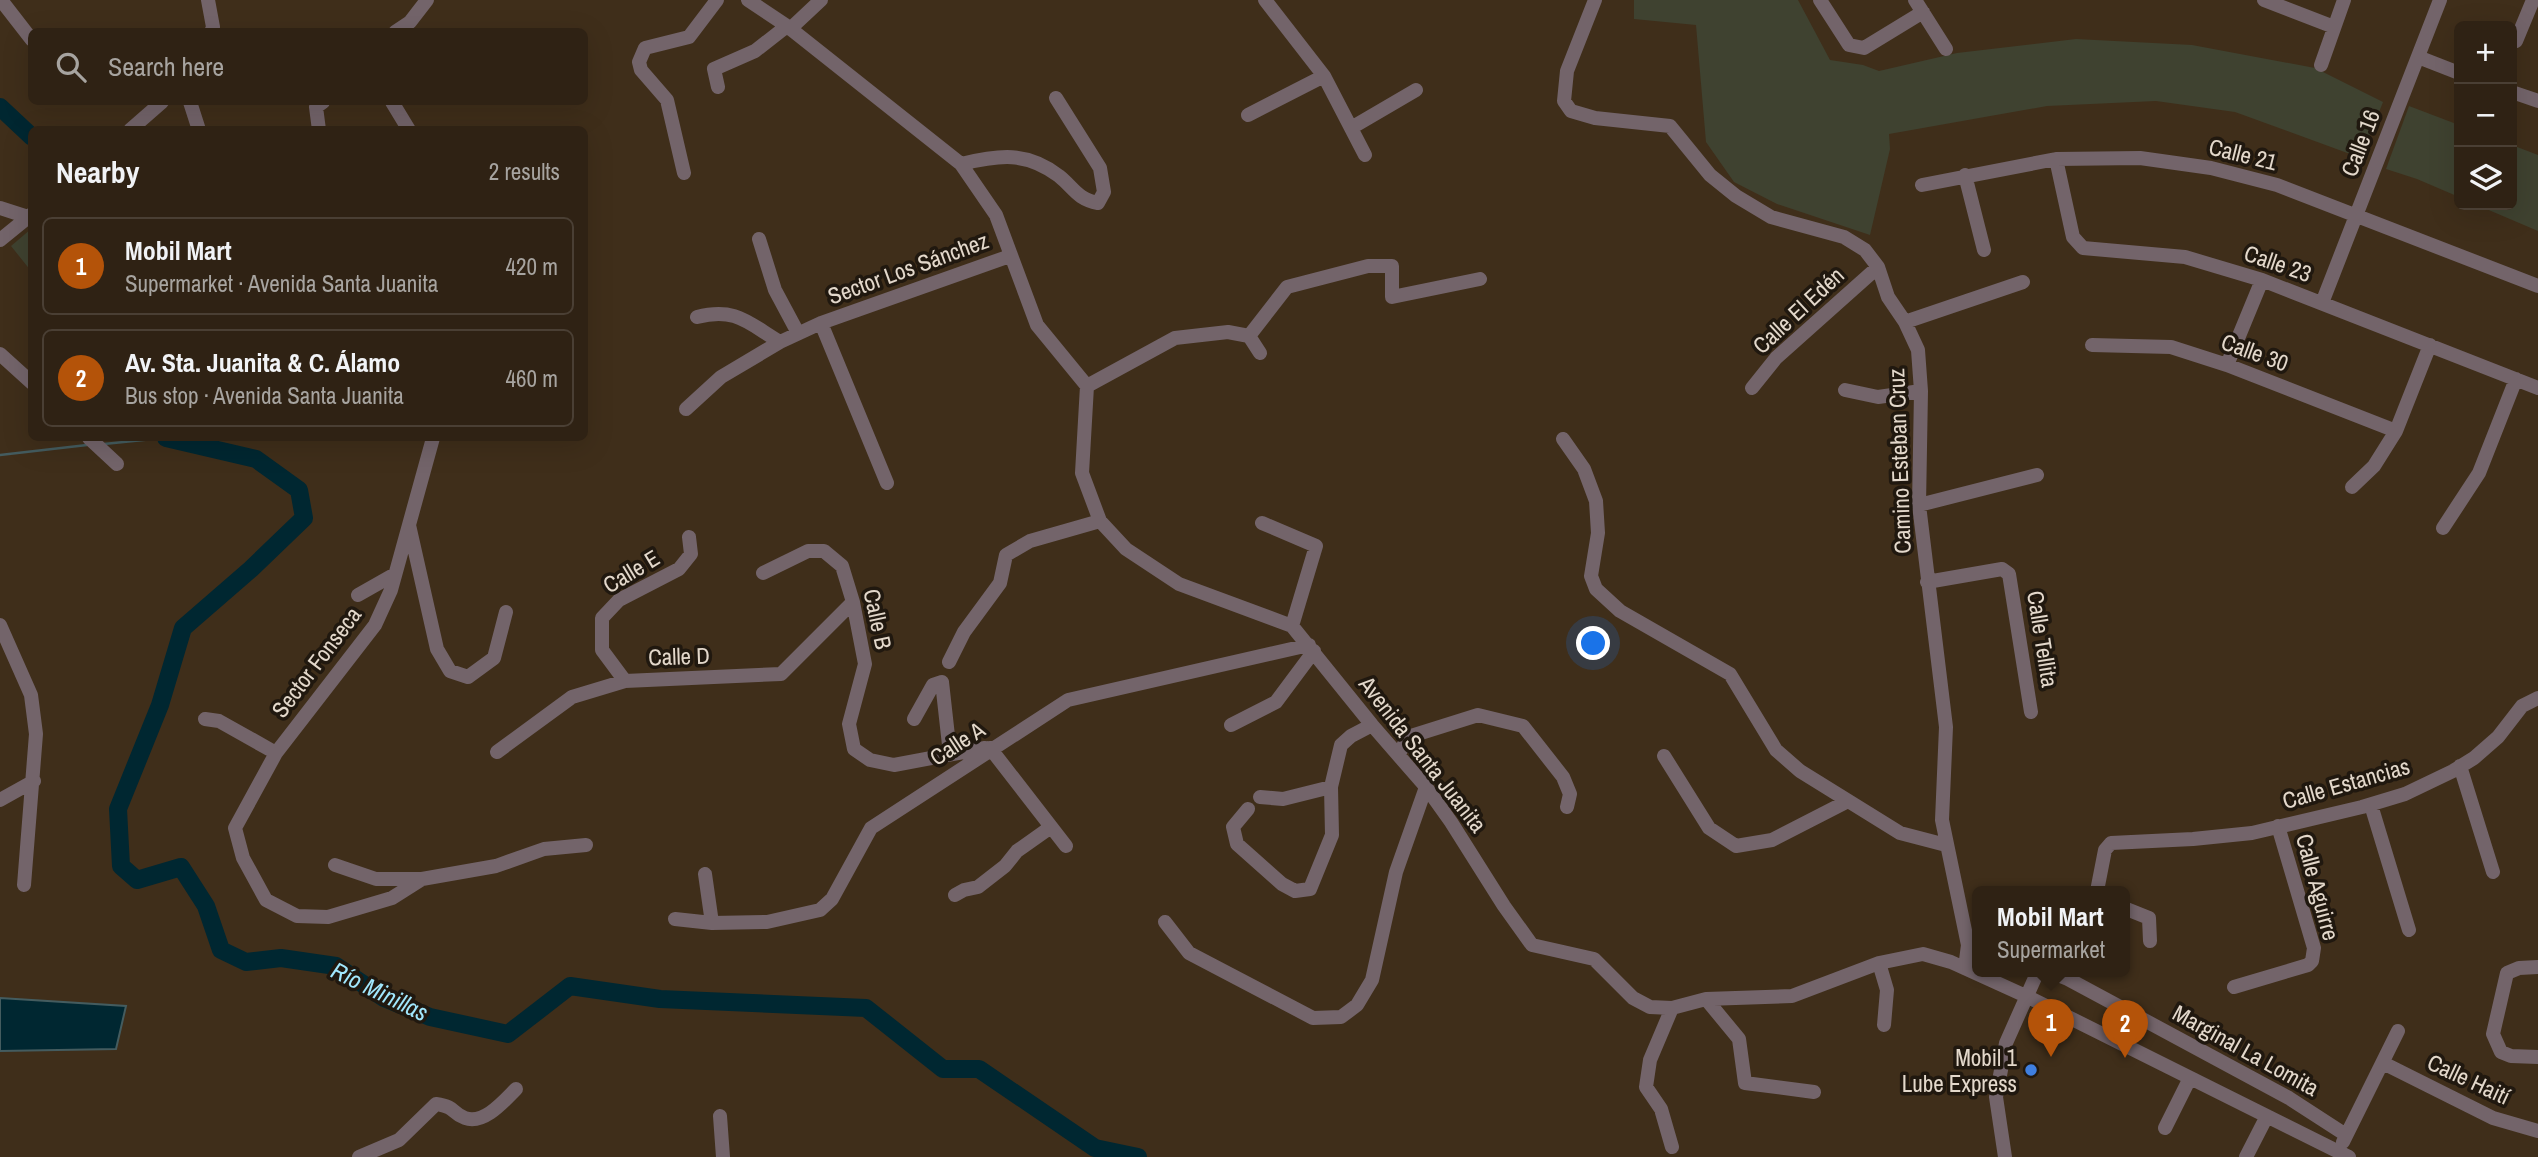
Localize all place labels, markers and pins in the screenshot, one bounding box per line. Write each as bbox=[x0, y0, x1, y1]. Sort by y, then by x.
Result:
pin: 1 bbox=[2028, 999, 2074, 1057]
pin: 2 bbox=[2102, 1000, 2148, 1058]
place label: Mobil 1 Lube Express bbox=[1902, 1042, 2017, 1099]
marker: Mobil 1 Lube Express bbox=[2023, 1062, 2039, 1078]

